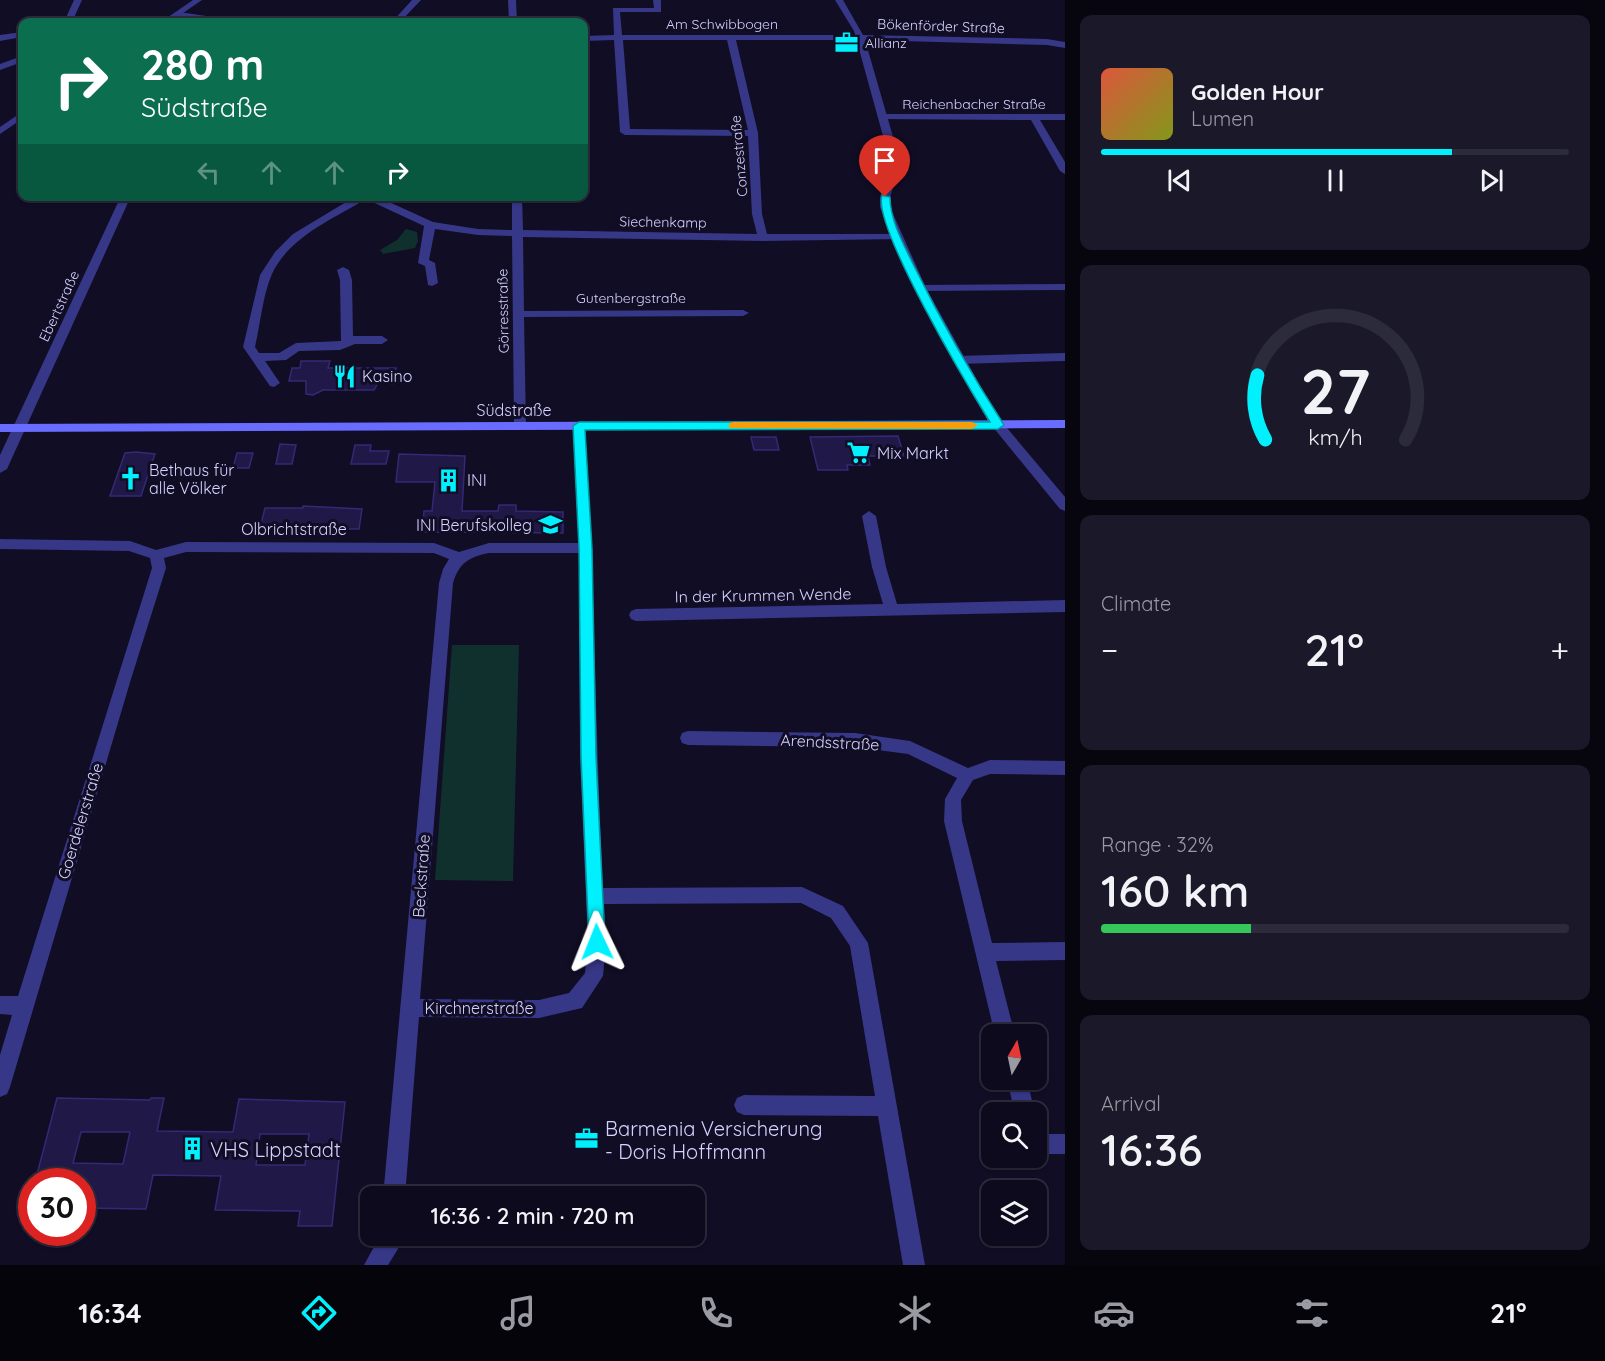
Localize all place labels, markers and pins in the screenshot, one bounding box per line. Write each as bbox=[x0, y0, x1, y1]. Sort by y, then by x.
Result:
office icon: Allianz bbox=[834, 30, 860, 56]
place label: Allianz bbox=[865, 34, 907, 52]
pin bbox=[859, 135, 910, 197]
restaurant icon: Kasino bbox=[331, 363, 357, 389]
place label: Kasino bbox=[362, 366, 412, 386]
supermarket icon: Mix Markt bbox=[846, 440, 872, 466]
place label: Mix Markt bbox=[877, 443, 949, 463]
place label: Bethaus für alle Völker bbox=[149, 460, 235, 498]
church icon: Bethaus für alle Völker bbox=[118, 466, 144, 492]
building icon: INI bbox=[436, 467, 462, 493]
place label: INI bbox=[467, 470, 487, 490]
school or university icon: INI Berufskolleg bbox=[537, 512, 563, 538]
place label: INI Berufskolleg bbox=[416, 515, 532, 535]
place label: Barmenia Versicherung - Doris Hoffmann bbox=[605, 1116, 822, 1164]
office icon: Barmenia Versicherung - Doris Hoffmann bbox=[574, 1126, 600, 1152]
building icon: VHS Lippstadt bbox=[179, 1136, 205, 1162]
place label: VHS Lippstadt bbox=[210, 1137, 341, 1162]

